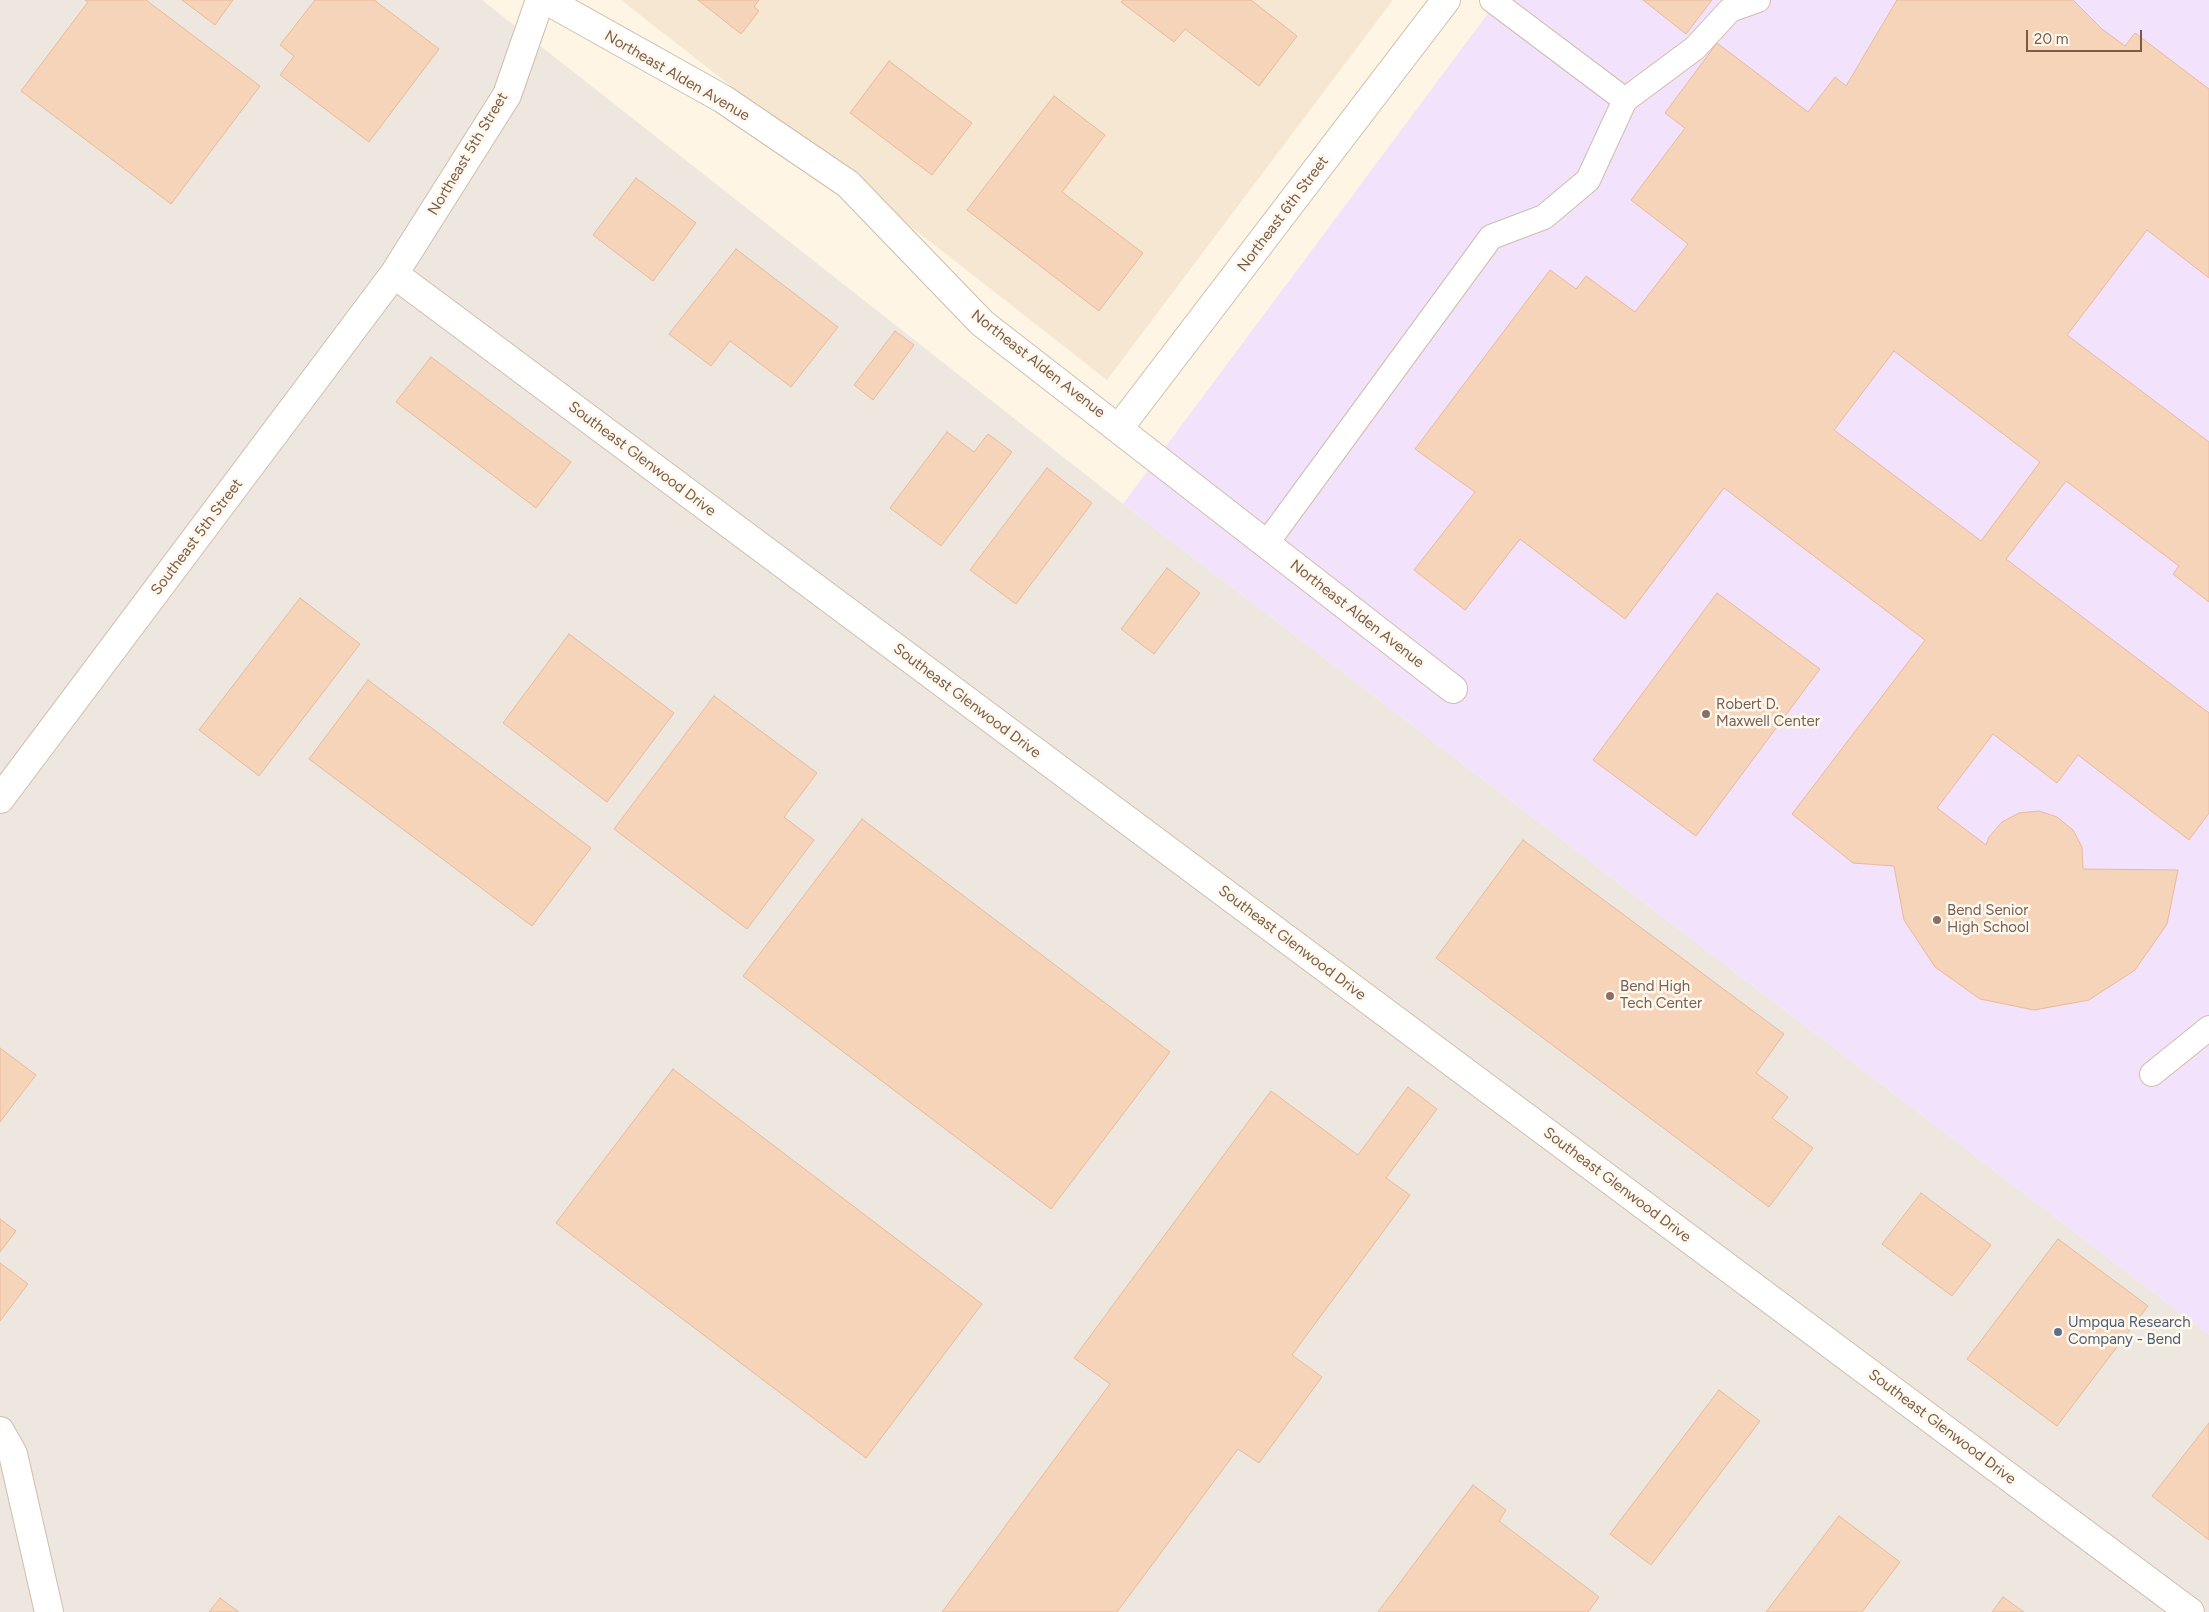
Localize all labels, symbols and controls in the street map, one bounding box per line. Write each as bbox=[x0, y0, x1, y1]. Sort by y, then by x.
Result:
scale bar bbox=[2029, 20, 2145, 52]
street label: Northeast Alden Avenue bbox=[601, 27, 753, 125]
text: 20 m bbox=[2034, 30, 2068, 48]
street label: Northeast 5th Street bbox=[424, 89, 512, 219]
street label: Northeast 6th Street bbox=[1234, 153, 1332, 275]
street label: Northeast Alden Avenue bbox=[968, 306, 1108, 422]
street label: Southeast Glenwood Drive bbox=[565, 398, 719, 520]
street label: Southeast 5th Street bbox=[147, 475, 247, 599]
street label: Northeast Alden Avenue bbox=[1287, 556, 1427, 672]
street label: Southeast Glenwood Drive bbox=[890, 640, 1044, 762]
place label: Robert D. Maxwell Center bbox=[1716, 696, 1820, 731]
marker: Robert D. Maxwell Center bbox=[1700, 708, 1712, 720]
street label: Southeast Glenwood Drive bbox=[1215, 882, 1369, 1004]
place label: Bend Senior High School bbox=[1947, 902, 2029, 937]
marker: Bend Senior High School bbox=[1931, 914, 1943, 926]
place label: Bend High Tech Center bbox=[1620, 978, 1702, 1013]
marker: Bend High Tech Center bbox=[1604, 990, 1616, 1002]
street label: Southeast Glenwood Drive bbox=[1540, 1124, 1694, 1246]
place label: Umpqua Research Company - Bend bbox=[2068, 1314, 2191, 1349]
marker: Umpqua Research Company - Bend bbox=[2052, 1326, 2064, 1338]
street label: Southeast Glenwood Drive bbox=[1865, 1366, 2019, 1488]

